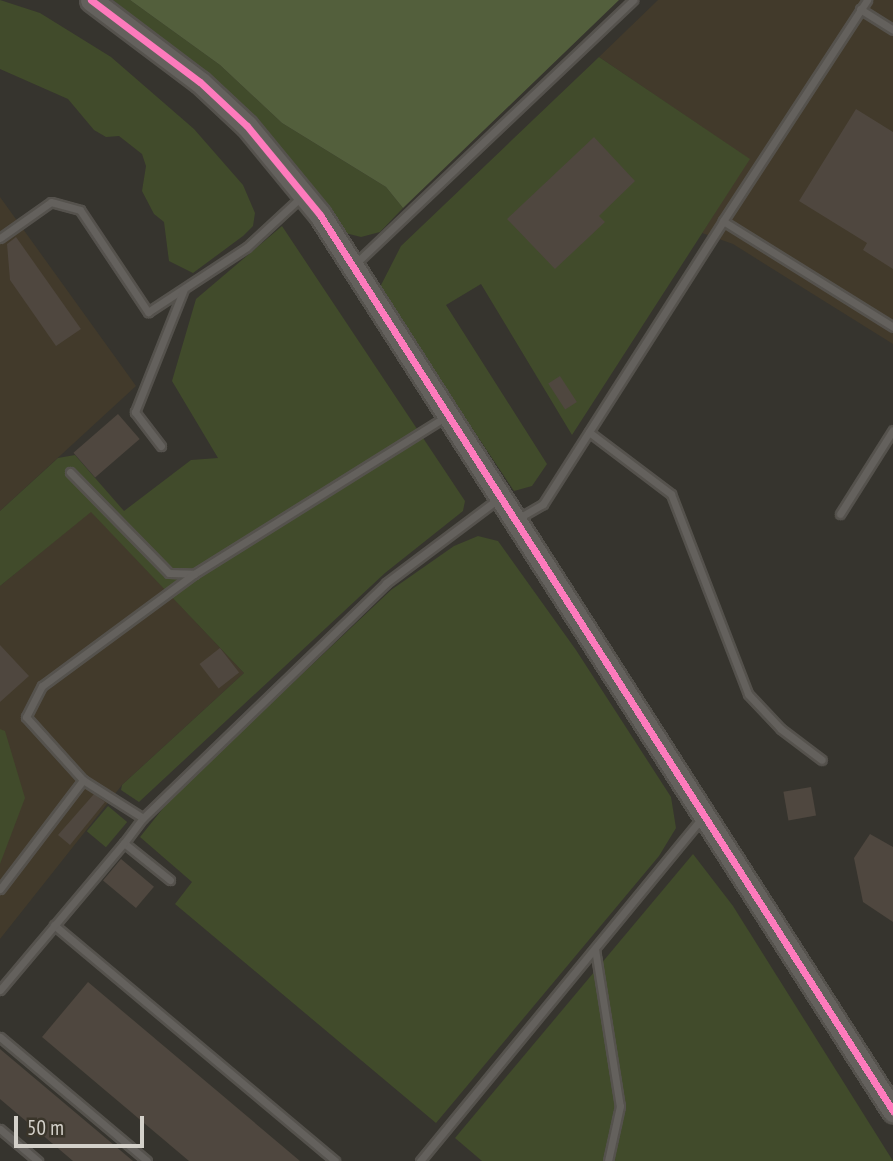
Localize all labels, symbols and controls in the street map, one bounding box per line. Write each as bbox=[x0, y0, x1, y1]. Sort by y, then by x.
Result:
scale bar bbox=[18, 1102, 147, 1146]
text: 50 m bbox=[27, 1114, 64, 1141]

